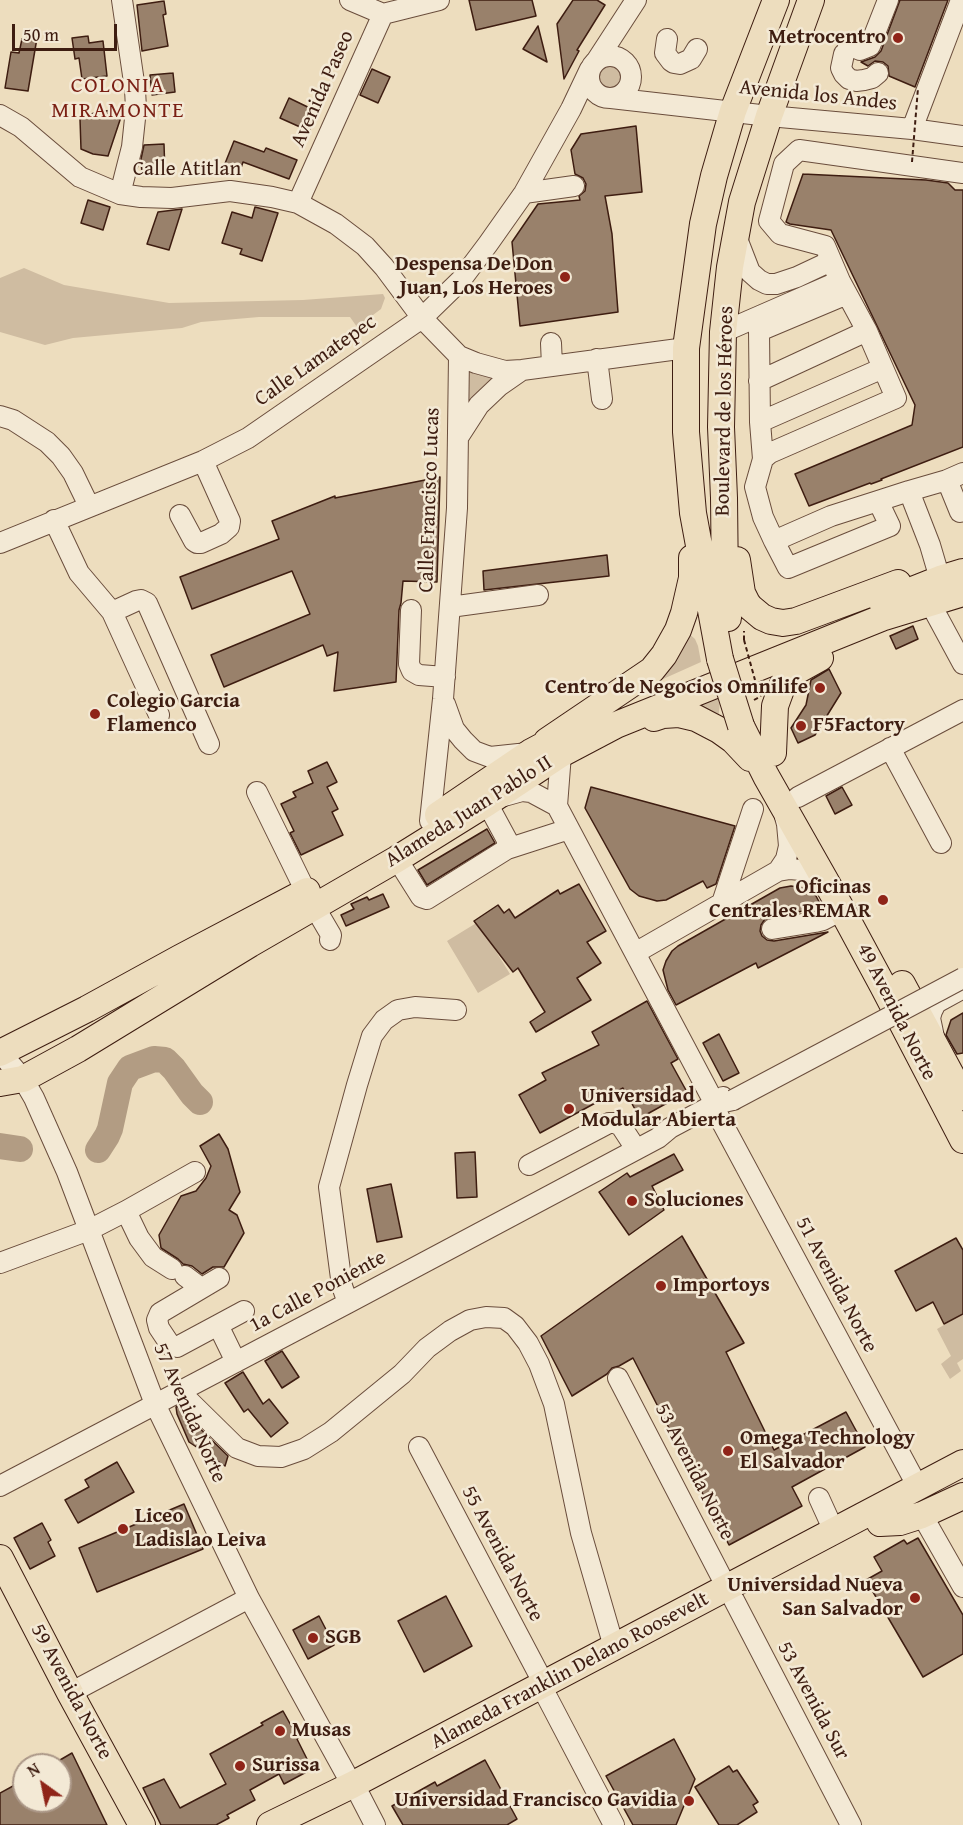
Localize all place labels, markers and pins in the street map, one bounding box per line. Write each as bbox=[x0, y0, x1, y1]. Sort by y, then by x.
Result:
place label: Metrocentro bbox=[768, 25, 886, 51]
marker: Metrocentro bbox=[891, 31, 905, 45]
place label: Despensa De Don Juan, Los Heroes bbox=[395, 252, 553, 302]
marker: Despensa De Don Juan, Los Heroes bbox=[558, 270, 572, 284]
place label: Centro de Negocios Omnilife bbox=[545, 675, 808, 701]
marker: Centro de Negocios Omnilife bbox=[813, 681, 827, 695]
place label: Colegio Garcia Flamenco bbox=[107, 689, 240, 739]
marker: Colegio Garcia Flamenco bbox=[88, 707, 102, 721]
place label: F5Factory bbox=[813, 713, 905, 739]
marker: F5Factory bbox=[794, 719, 808, 733]
place label: Oficinas Centrales REMAR bbox=[709, 875, 871, 925]
marker: Oficinas Centrales REMAR bbox=[876, 893, 890, 907]
place label: Universidad Modular Abierta bbox=[581, 1084, 736, 1134]
marker: Universidad Modular Abierta bbox=[562, 1102, 576, 1116]
place label: Soluciones bbox=[644, 1188, 744, 1214]
marker: Soluciones bbox=[625, 1194, 639, 1208]
place label: Importoys bbox=[673, 1273, 770, 1299]
marker: Importoys bbox=[654, 1279, 668, 1293]
place label: Omega Technology El Salvador bbox=[740, 1426, 915, 1476]
marker: Omega Technology El Salvador bbox=[721, 1444, 735, 1458]
place label: Liceo Ladislao Leiva bbox=[135, 1504, 266, 1554]
marker: Liceo Ladislao Leiva bbox=[116, 1522, 130, 1536]
place label: Universidad Nueva San Salvador bbox=[727, 1573, 903, 1623]
marker: Universidad Nueva San Salvador bbox=[908, 1591, 922, 1605]
place label: SGB bbox=[325, 1625, 362, 1651]
marker: SGB bbox=[306, 1631, 320, 1645]
place label: Musas bbox=[292, 1718, 351, 1744]
marker: Musas bbox=[273, 1724, 287, 1738]
place label: Surissa bbox=[252, 1753, 320, 1779]
marker: Surissa bbox=[233, 1759, 247, 1773]
place label: Universidad Francisco Gavidia bbox=[395, 1788, 677, 1814]
marker: Universidad Francisco Gavidia bbox=[682, 1794, 696, 1808]

